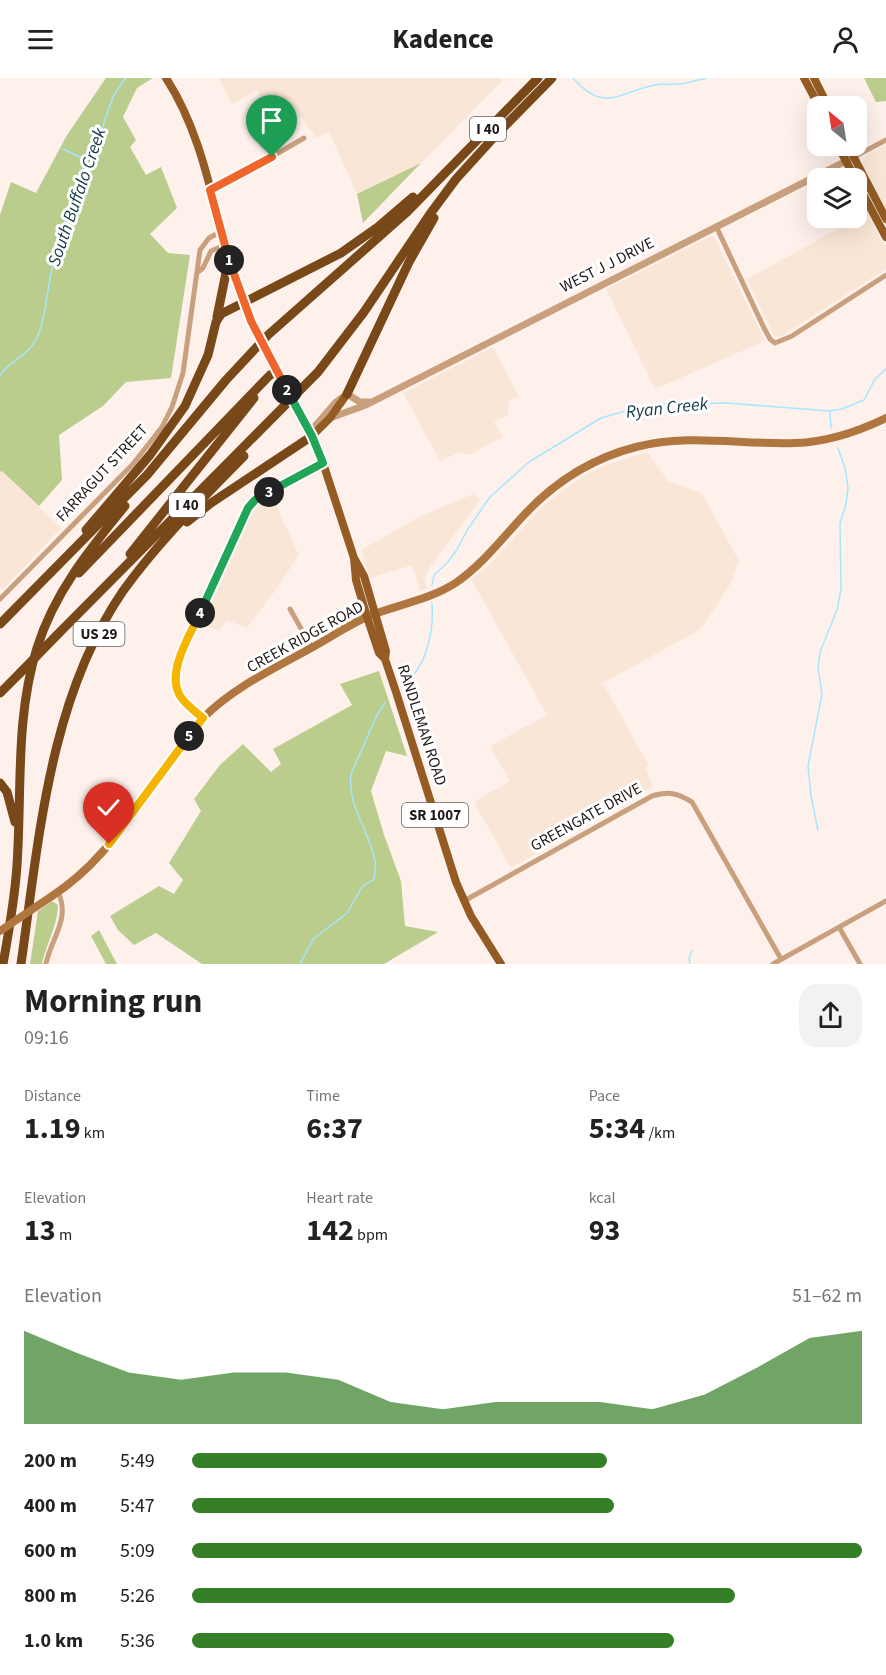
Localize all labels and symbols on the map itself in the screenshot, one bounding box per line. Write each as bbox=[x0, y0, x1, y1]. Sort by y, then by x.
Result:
pin bbox=[246, 95, 297, 157]
north arrow bbox=[807, 96, 867, 156]
road number: I 40 bbox=[470, 117, 506, 141]
water label: South Buffalo Creek bbox=[42, 124, 113, 269]
street label: WEST J J DRIVE bbox=[556, 232, 658, 298]
pin: 1 bbox=[214, 245, 244, 275]
pin: 2 bbox=[272, 375, 302, 405]
water label: Ryan Creek bbox=[625, 391, 710, 425]
street label: FARRAGUT STREET bbox=[51, 419, 153, 527]
pin: 3 bbox=[254, 477, 284, 507]
road number: I 40 bbox=[169, 493, 205, 517]
street label: CREEK RIDGE ROAD bbox=[243, 596, 367, 678]
pin: 4 bbox=[185, 598, 215, 628]
road number: US 29 bbox=[74, 622, 124, 646]
street label: RANDLEMAN ROAD bbox=[392, 662, 452, 789]
pin: 5 bbox=[174, 721, 204, 751]
street label: GREENGATE DRIVE bbox=[527, 777, 645, 857]
pin bbox=[83, 782, 134, 844]
road number: SR 1007 bbox=[402, 803, 468, 827]

